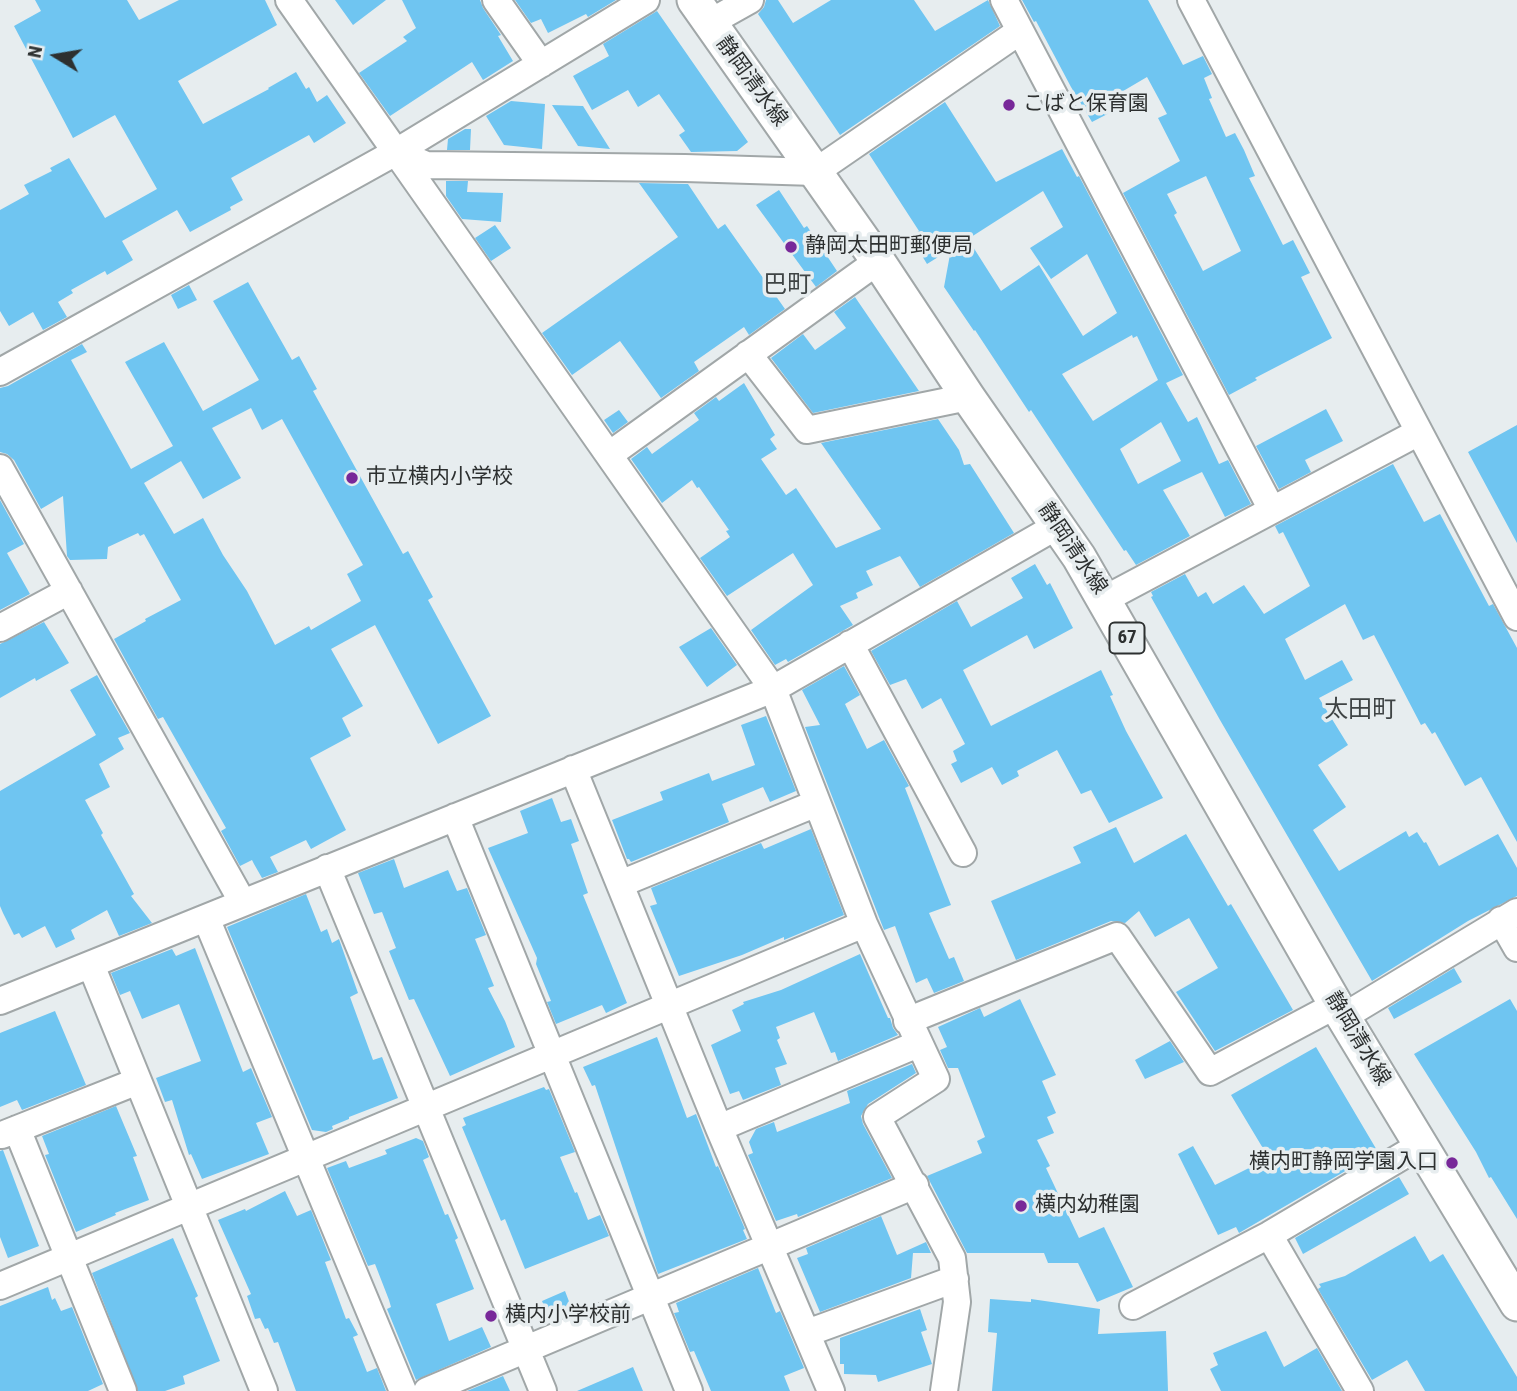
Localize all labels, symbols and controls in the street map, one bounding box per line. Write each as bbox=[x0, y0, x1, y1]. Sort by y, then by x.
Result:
north arrow bbox=[21, 21, 91, 91]
street label: 静岡清水線 bbox=[710, 32, 792, 132]
text: N bbox=[22, 44, 47, 60]
place label: こばと保育園 bbox=[1023, 92, 1149, 118]
marker: こばと保育園 bbox=[1001, 97, 1017, 113]
place label: 静岡太田町郵便局 bbox=[805, 234, 973, 260]
marker: 静岡太田町郵便局 bbox=[783, 239, 799, 255]
district label: 巴町 bbox=[763, 272, 811, 300]
place label: 市立横内小学校 bbox=[366, 465, 513, 491]
marker: 市立横内小学校 bbox=[344, 470, 360, 486]
street label: 静岡清水線 bbox=[1032, 498, 1112, 600]
road number: 67 bbox=[1110, 622, 1144, 653]
district label: 太田町 bbox=[1324, 697, 1396, 725]
street label: 静岡清水線 bbox=[1319, 988, 1395, 1090]
place label: 横内町静岡学園入口 bbox=[1249, 1150, 1438, 1176]
marker: 横内町静岡学園入口 bbox=[1444, 1155, 1460, 1171]
place label: 横内幼稚園 bbox=[1035, 1193, 1140, 1219]
marker: 横内幼稚園 bbox=[1013, 1198, 1029, 1214]
place label: 横内小学校前 bbox=[505, 1303, 631, 1329]
marker: 横内小学校前 bbox=[483, 1308, 499, 1324]

